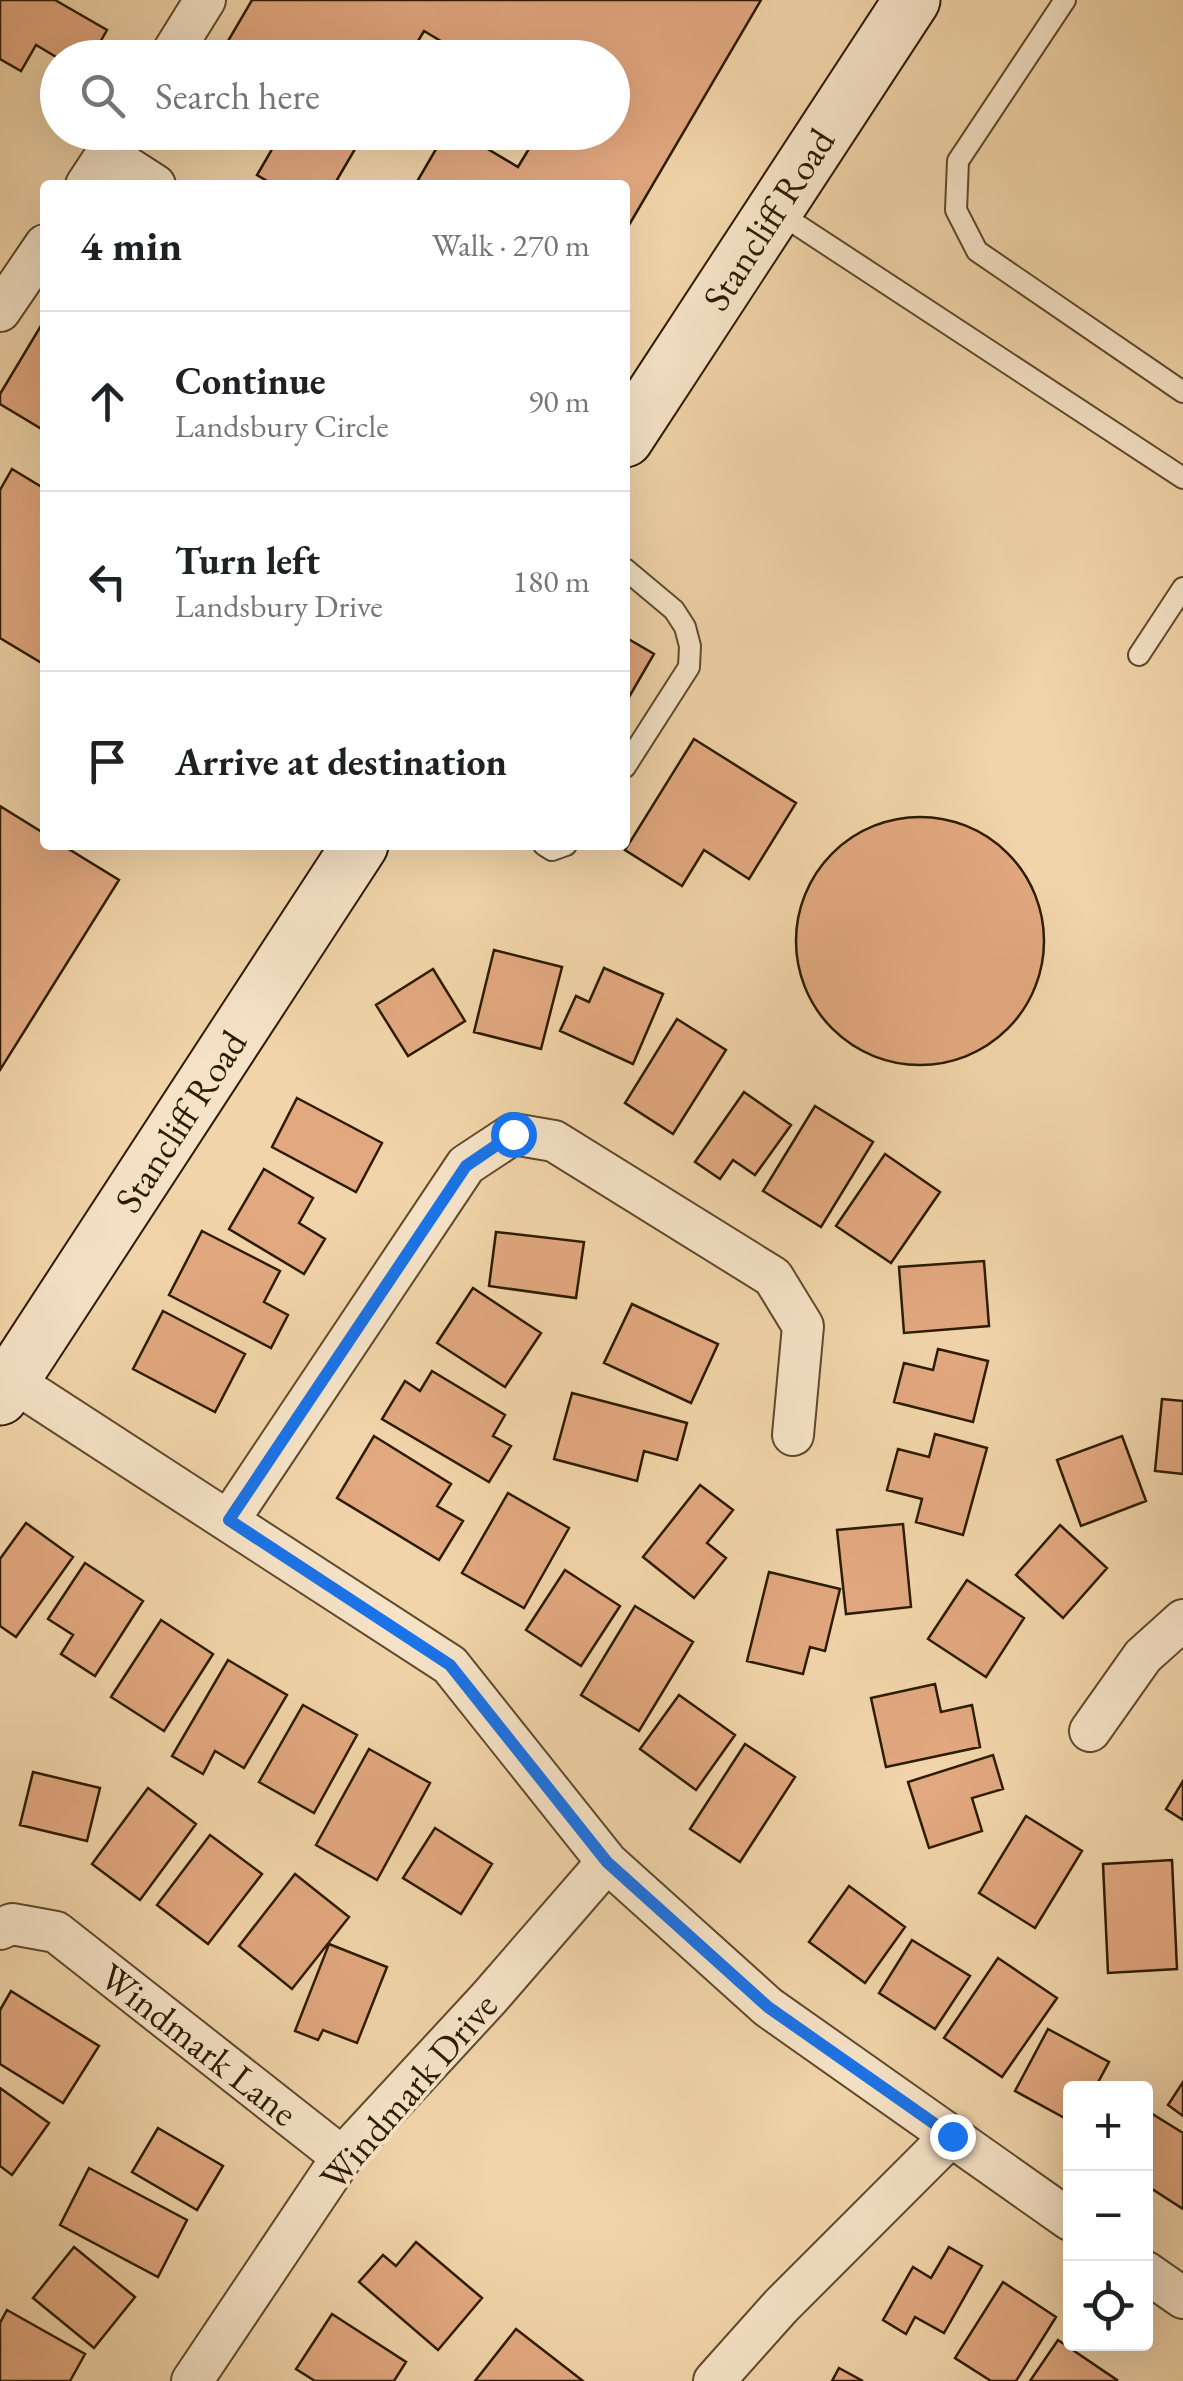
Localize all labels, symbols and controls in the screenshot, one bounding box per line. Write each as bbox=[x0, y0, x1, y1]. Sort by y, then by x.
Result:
search box bbox=[40, 40, 630, 150]
icon: search bbox=[75, 68, 130, 123]
text: Search here bbox=[155, 71, 320, 120]
street label: Stancliff Road bbox=[691, 118, 846, 319]
text: 4 min bbox=[80, 218, 182, 273]
text: Walk · 270 m bbox=[432, 224, 590, 266]
text: Continue bbox=[175, 356, 326, 405]
icon: ahead bbox=[80, 374, 135, 429]
text: 90 m bbox=[528, 380, 590, 422]
text: Landsbury Circle bbox=[175, 405, 389, 447]
text: Turn left bbox=[175, 536, 320, 585]
icon: left bbox=[80, 554, 135, 609]
text: 180 m bbox=[513, 560, 590, 602]
text: Landsbury Drive bbox=[175, 585, 383, 627]
icon: arrive bbox=[80, 734, 135, 789]
text: Arrive at destination bbox=[175, 737, 507, 786]
street label: Stancliff Road bbox=[103, 1020, 258, 1221]
route start bbox=[491, 1112, 537, 1158]
street label: Windmark Lane bbox=[90, 1952, 308, 2136]
street label: Windmark Drive bbox=[309, 1982, 507, 2200]
map controls bbox=[1063, 2081, 1153, 2351]
button: + bbox=[1063, 2081, 1153, 2171]
route end bbox=[930, 2114, 976, 2160]
button: − bbox=[1063, 2171, 1153, 2261]
button: locate bbox=[1063, 2261, 1153, 2351]

